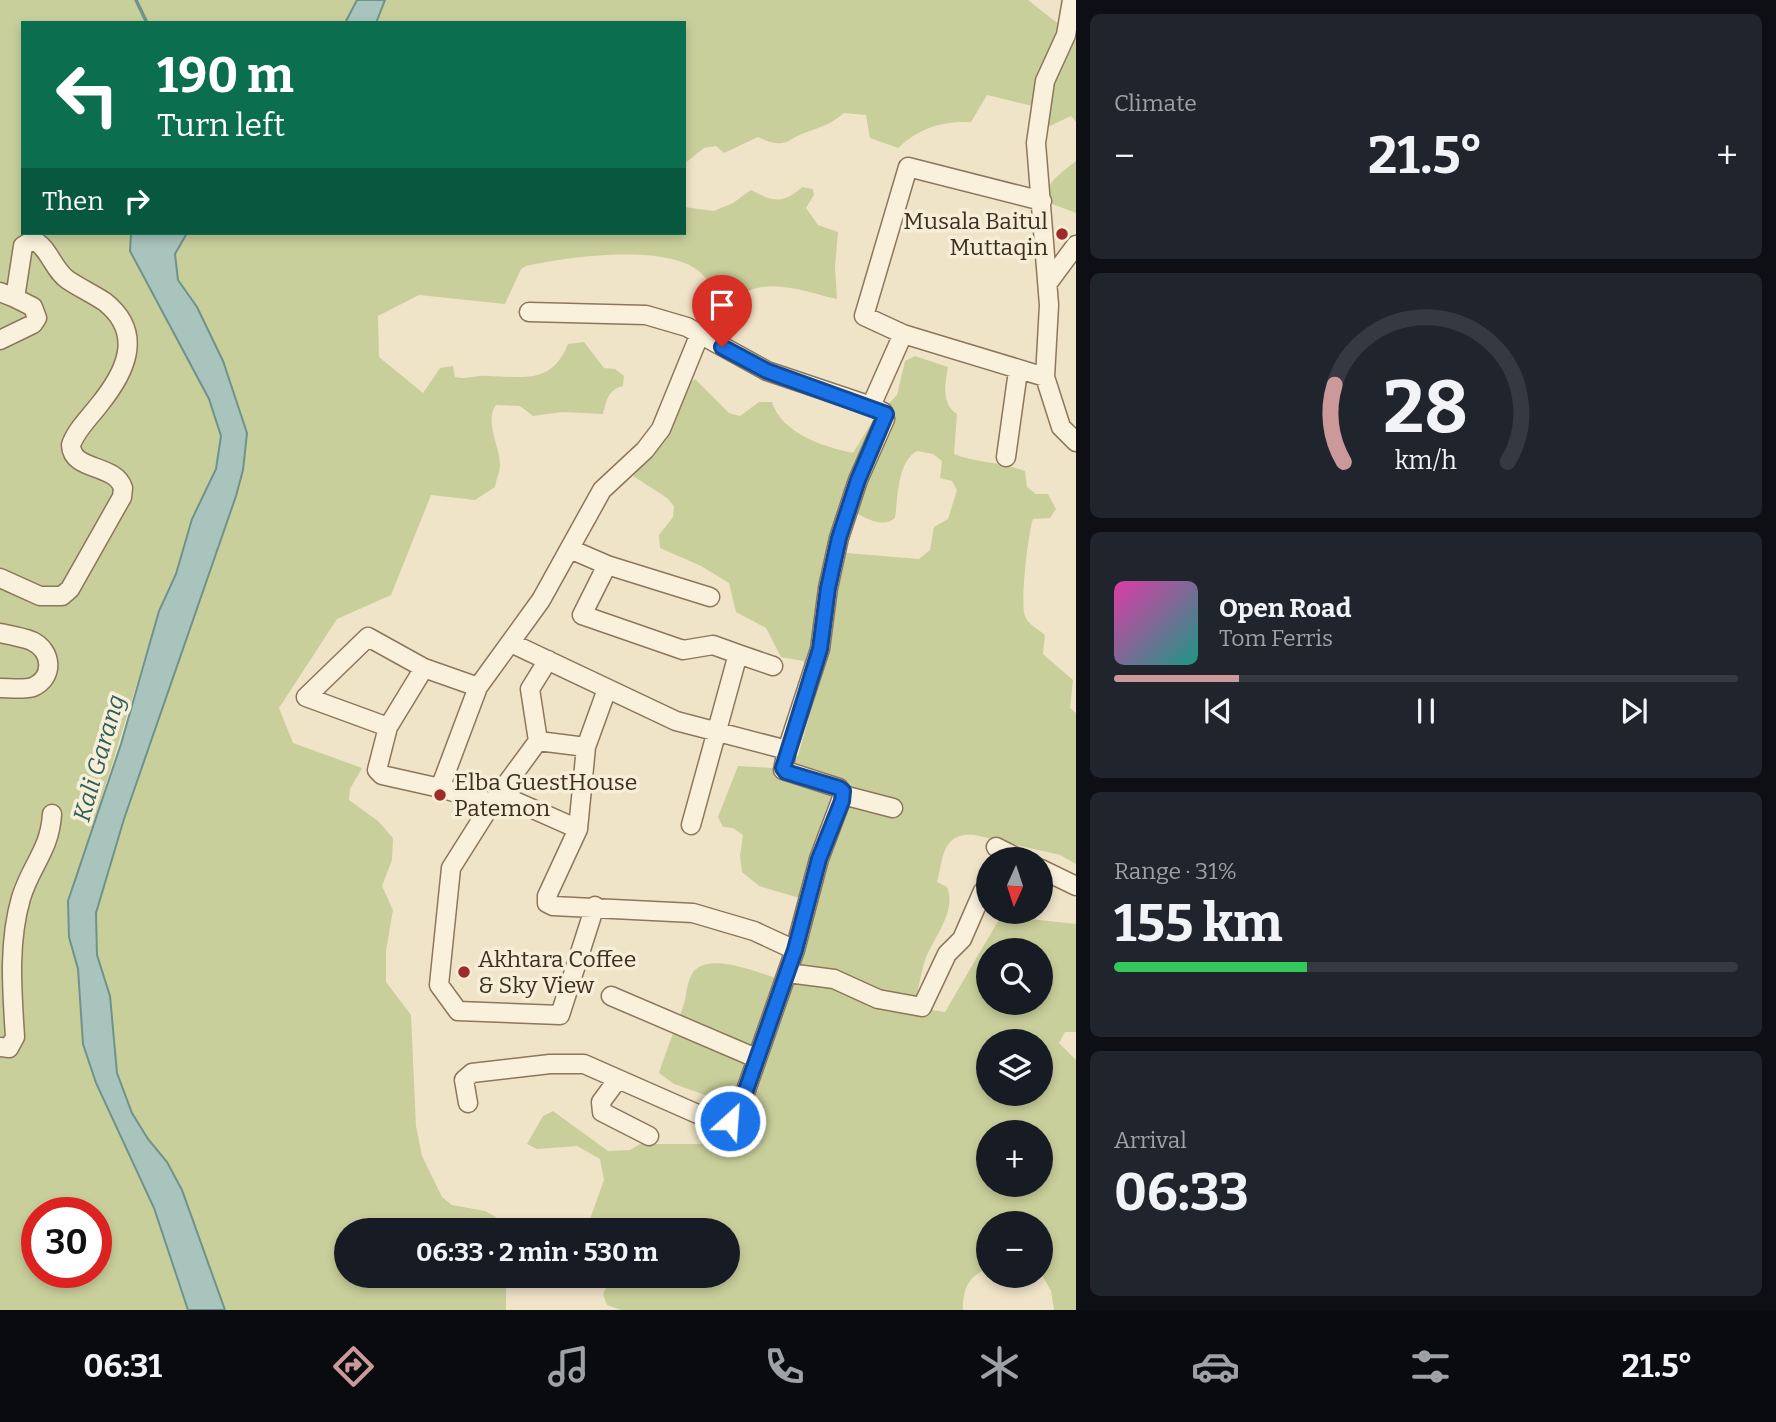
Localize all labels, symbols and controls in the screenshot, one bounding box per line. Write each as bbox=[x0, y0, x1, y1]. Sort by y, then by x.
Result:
text: 190 m bbox=[157, 46, 294, 105]
icon: left bbox=[42, 49, 133, 140]
text: Climate bbox=[1114, 89, 1197, 117]
text: Turn left bbox=[157, 106, 285, 144]
text: 21.5° bbox=[1368, 124, 1483, 187]
text: − bbox=[1114, 133, 1135, 179]
text: + bbox=[1716, 133, 1738, 179]
icon: right bbox=[118, 182, 156, 220]
text: Then bbox=[42, 186, 104, 217]
place label: Musala Baitul Muttaqin bbox=[903, 207, 1048, 261]
marker: Musala Baitul Muttaqin bbox=[1054, 226, 1070, 242]
pin bbox=[692, 275, 752, 347]
icon: arrive bbox=[703, 286, 741, 324]
text: 28 bbox=[1384, 364, 1468, 451]
text: km/h bbox=[1395, 446, 1457, 476]
text: Open Road bbox=[1219, 593, 1351, 624]
text: Tom Ferris bbox=[1219, 624, 1333, 652]
water label: Kali Garang bbox=[68, 691, 130, 825]
icon: previous bbox=[1199, 692, 1237, 730]
icon: pause bbox=[1407, 692, 1445, 730]
icon: next bbox=[1615, 692, 1653, 730]
place label: Elba GuestHouse Patemon bbox=[454, 768, 637, 822]
marker: Elba GuestHouse Patemon bbox=[432, 787, 448, 803]
north arrow bbox=[976, 847, 1054, 924]
map controls bbox=[976, 847, 1053, 1288]
text: Range · 31% bbox=[1114, 857, 1237, 885]
text: 155 km bbox=[1114, 892, 1283, 955]
button: search bbox=[976, 938, 1053, 1015]
place label: Akhtara Coffee & Sky View bbox=[478, 945, 636, 999]
marker: Akhtara Coffee & Sky View bbox=[456, 964, 472, 980]
button: layers bbox=[976, 1029, 1053, 1106]
position arrow bbox=[693, 1084, 767, 1158]
button: + bbox=[976, 1120, 1053, 1197]
text: Arrival bbox=[1114, 1126, 1187, 1154]
text: 06:33 bbox=[1114, 1161, 1249, 1224]
speed limit sign: 30 bbox=[21, 1197, 112, 1288]
button: − bbox=[976, 1211, 1053, 1288]
text: 06:33 · 2 min · 530 m bbox=[416, 1237, 658, 1268]
icon: directions bbox=[329, 1342, 378, 1391]
icon: music bbox=[544, 1342, 593, 1391]
icon: phone bbox=[760, 1342, 809, 1391]
icon: climate bbox=[975, 1342, 1024, 1391]
icon: car bbox=[1191, 1342, 1240, 1391]
icon: filters bbox=[1406, 1342, 1455, 1391]
text: 06:31 bbox=[83, 1347, 162, 1385]
text: 21.5° bbox=[1622, 1347, 1693, 1385]

